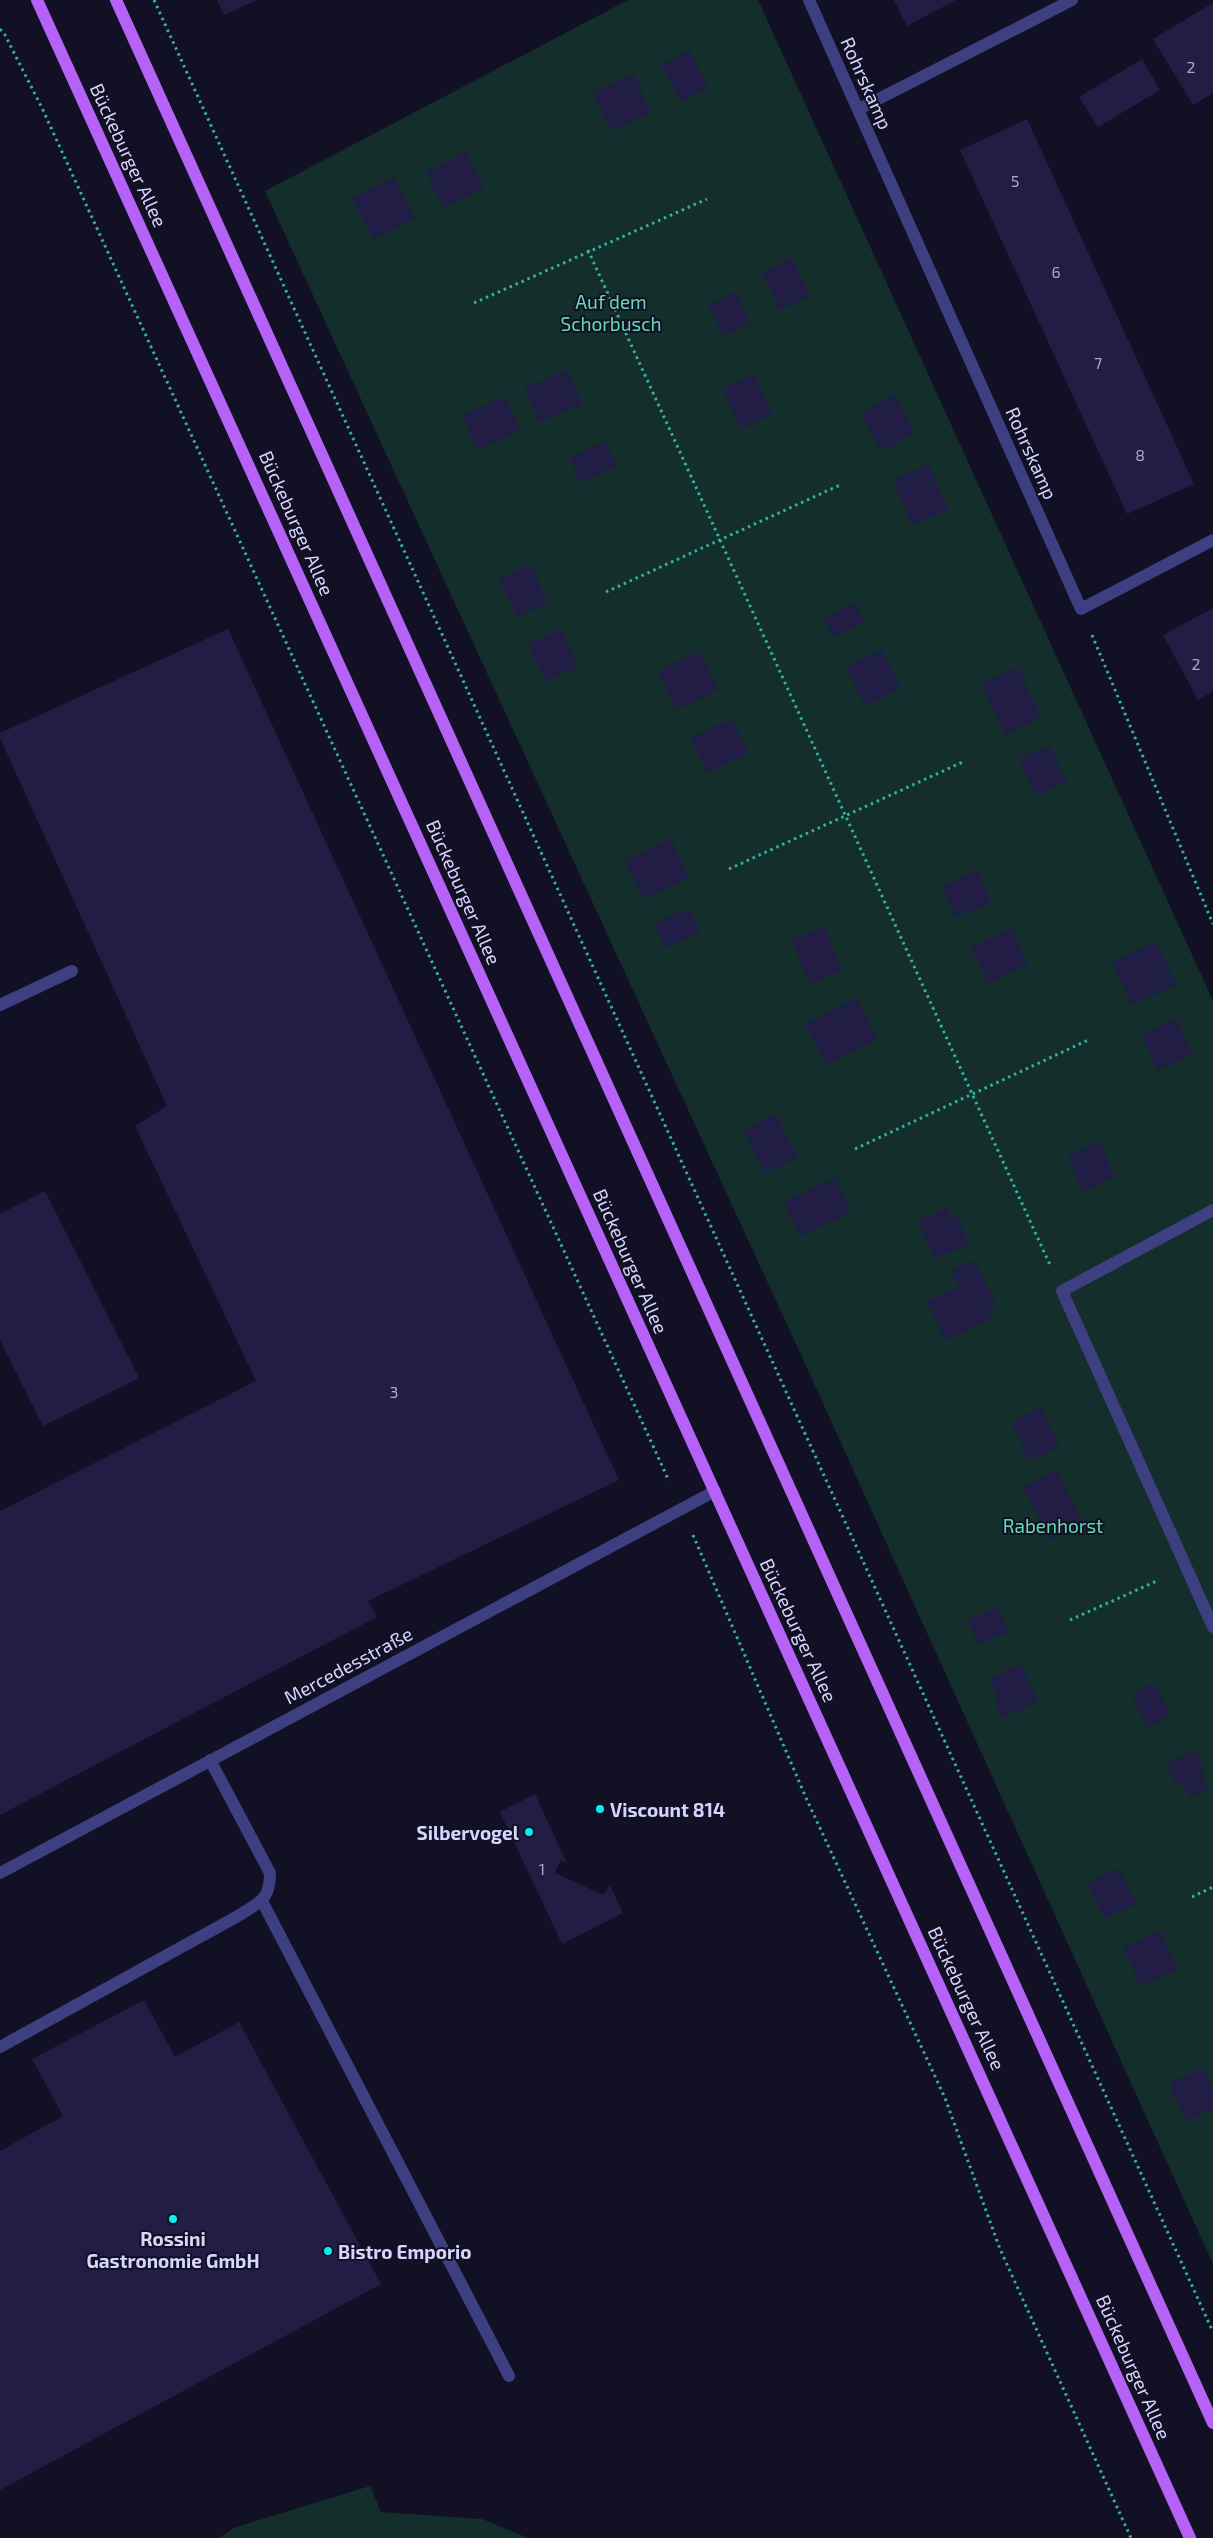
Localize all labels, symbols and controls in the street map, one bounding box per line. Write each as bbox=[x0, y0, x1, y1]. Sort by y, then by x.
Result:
street label: Rohrskamp bbox=[836, 33, 898, 133]
house number: 2 bbox=[1187, 57, 1196, 76]
street label: Bückeburger Allee bbox=[86, 79, 172, 231]
house number: 5 bbox=[1011, 171, 1019, 190]
house number: 6 bbox=[1051, 262, 1061, 281]
park label: Auf dem Schorbusch bbox=[560, 290, 662, 335]
house number: 7 bbox=[1094, 353, 1102, 372]
street label: Rohrskamp bbox=[1001, 403, 1063, 503]
house number: 8 bbox=[1135, 445, 1145, 464]
street label: Bückeburger Allee bbox=[255, 447, 339, 599]
house number: 2 bbox=[1192, 654, 1201, 673]
street label: Bückeburger Allee bbox=[422, 816, 506, 968]
street label: Bückeburger Allee bbox=[589, 1185, 673, 1337]
house number: 3 bbox=[390, 1382, 398, 1401]
park label: Rabenhorst bbox=[1003, 1514, 1103, 1537]
street label: Bückeburger Allee bbox=[756, 1554, 842, 1706]
street label: Mercedesstraße bbox=[280, 1621, 416, 1709]
place label: Viscount 814 bbox=[610, 1798, 725, 1821]
marker: Viscount 814 bbox=[594, 1803, 606, 1815]
place label: Silbervogel bbox=[417, 1821, 520, 1844]
marker: Silbervogel bbox=[523, 1826, 535, 1838]
house number: 1 bbox=[539, 1859, 545, 1878]
street label: Bückeburger Allee bbox=[924, 1922, 1010, 2074]
marker: Rossini Gastronomie GmbH bbox=[167, 2213, 179, 2225]
place label: Rossini Gastronomie GmbH bbox=[86, 2227, 260, 2272]
place label: Bistro Emporio bbox=[338, 2240, 471, 2263]
marker: Bistro Emporio bbox=[322, 2245, 334, 2257]
street label: Bückeburger Allee bbox=[1092, 2291, 1176, 2443]

